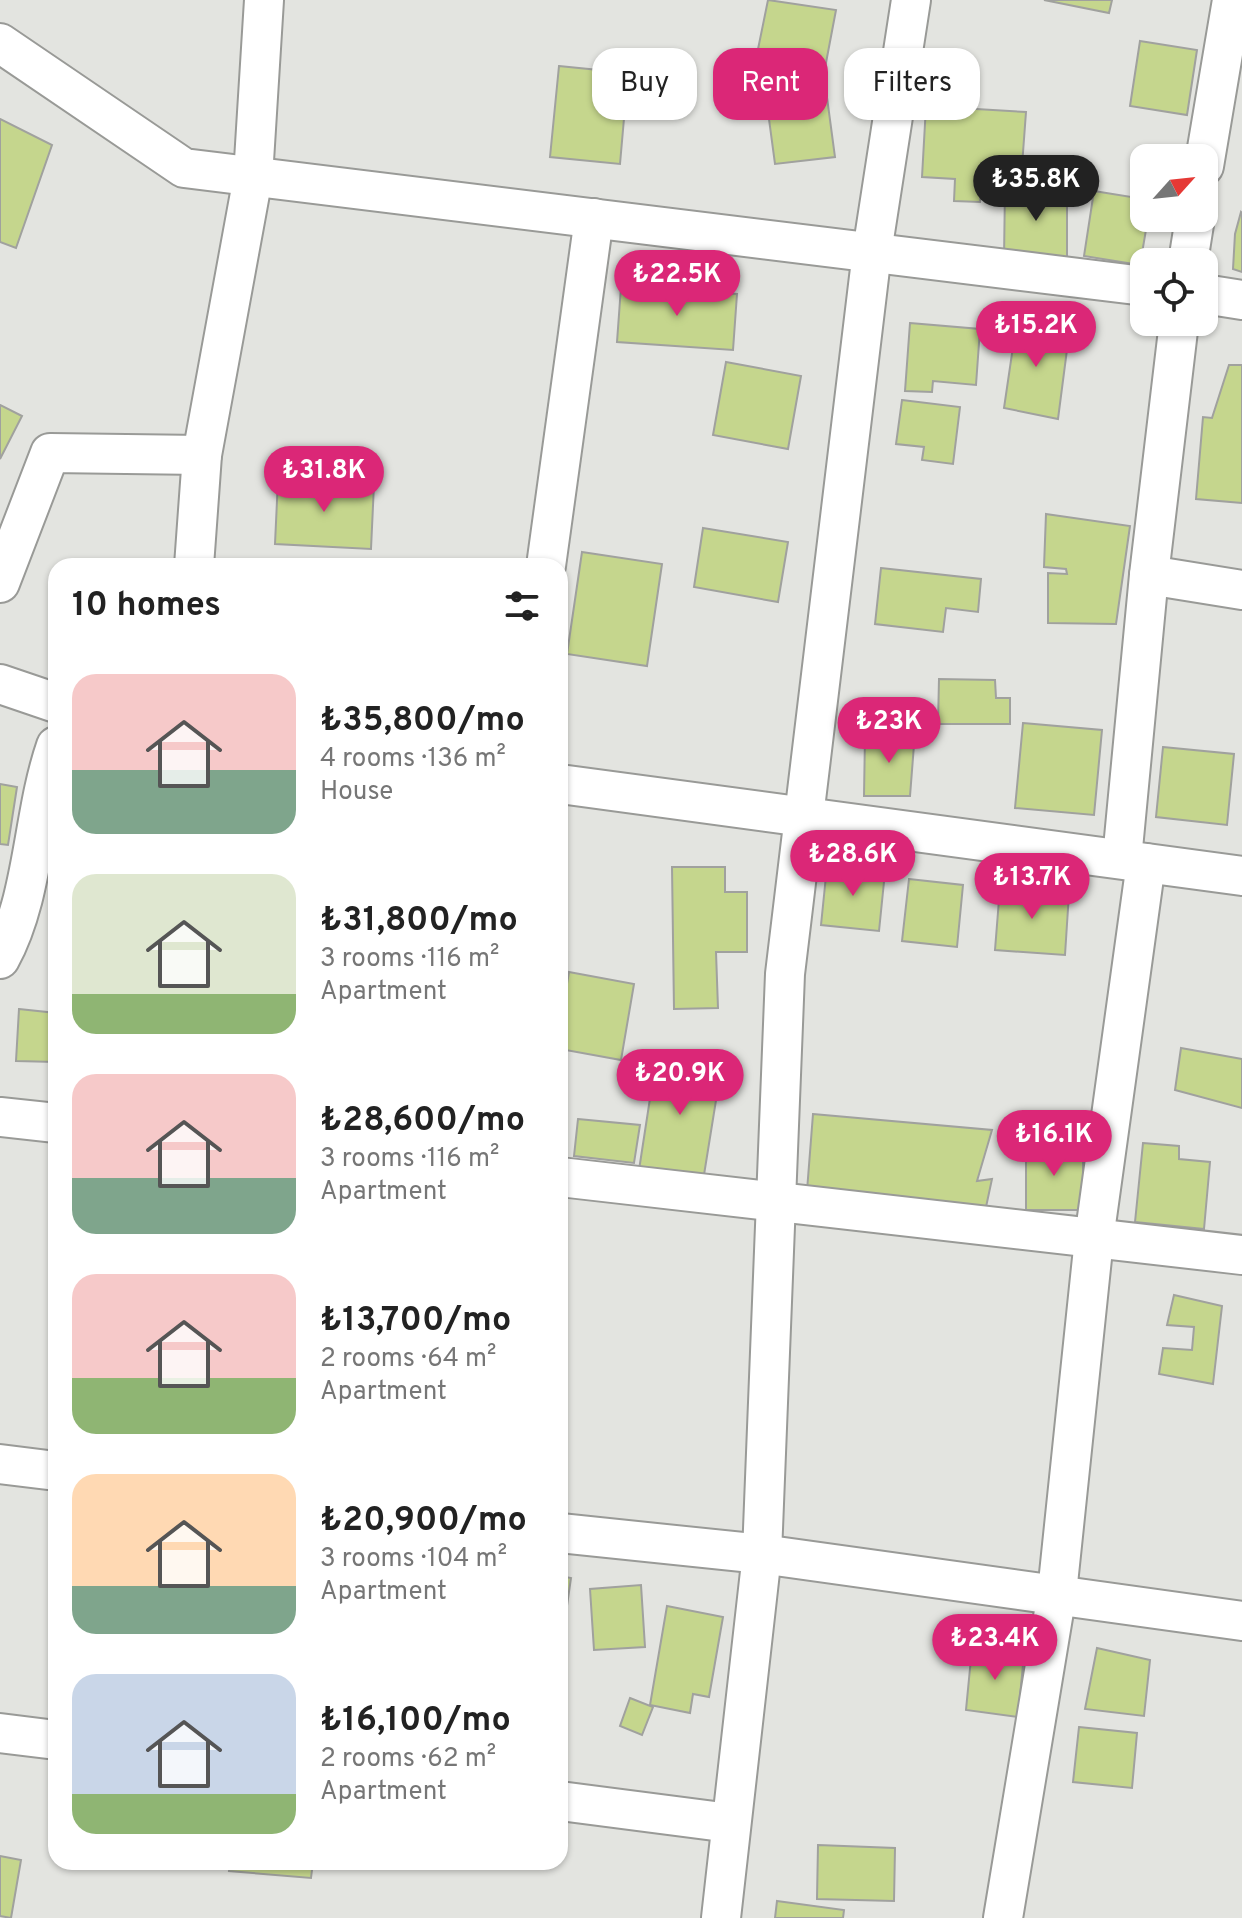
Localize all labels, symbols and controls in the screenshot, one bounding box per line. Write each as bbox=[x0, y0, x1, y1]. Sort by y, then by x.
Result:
chip: Buy bbox=[592, 48, 697, 120]
chip: Rent bbox=[713, 48, 828, 120]
chip: Filters bbox=[844, 48, 980, 120]
north arrow bbox=[1130, 144, 1218, 232]
map controls bbox=[1130, 144, 1218, 336]
pin: ₺35.8K bbox=[971, 155, 1101, 223]
text: ₺35.8K bbox=[991, 164, 1081, 197]
button: locate bbox=[1130, 248, 1218, 336]
pin: ₺22.5K bbox=[612, 250, 742, 318]
text: ₺22.5K bbox=[632, 259, 722, 292]
pin: ₺15.2K bbox=[971, 301, 1101, 369]
text: ₺15.2K bbox=[994, 310, 1078, 343]
pin: ₺31.8K bbox=[259, 446, 389, 514]
text: ₺31.8K bbox=[282, 455, 366, 488]
icon: filters bbox=[500, 584, 544, 628]
text: 10 homes bbox=[72, 585, 221, 628]
pin: ₺23K bbox=[842, 697, 936, 765]
text: ₺35,800/mo bbox=[320, 700, 525, 743]
icon: home bbox=[136, 706, 232, 802]
text: ₺23K bbox=[856, 706, 922, 739]
text: 4 rooms · 136 m² bbox=[320, 743, 506, 776]
text: House bbox=[320, 776, 393, 809]
pin: ₺28.6K bbox=[788, 830, 918, 898]
text: ₺28.6K bbox=[808, 839, 898, 872]
pin: ₺13.7K bbox=[967, 853, 1097, 921]
text: ₺13.7K bbox=[993, 862, 1071, 895]
text: ₺31,800/mo bbox=[320, 900, 518, 943]
icon: home bbox=[136, 906, 232, 1002]
text: 3 rooms · 116 m² bbox=[320, 943, 499, 976]
text: Apartment bbox=[320, 976, 447, 1009]
pin: ₺20.9K bbox=[615, 1049, 745, 1117]
text: ₺20.9K bbox=[635, 1058, 725, 1091]
text: ₺28,600/mo bbox=[320, 1100, 525, 1143]
icon: home bbox=[136, 1106, 232, 1202]
pin: ₺16.1K bbox=[989, 1110, 1119, 1178]
text: ₺16.1K bbox=[1015, 1119, 1093, 1152]
text: 3 rooms · 116 m² bbox=[320, 1143, 499, 1176]
text: Apartment bbox=[320, 1176, 447, 1209]
text: ₺13,700/mo bbox=[320, 1300, 511, 1343]
icon: home bbox=[136, 1306, 232, 1402]
text: 2 rooms · 64 m² bbox=[320, 1343, 496, 1376]
text: Apartment bbox=[320, 1376, 447, 1409]
text: ₺20,900/mo bbox=[320, 1500, 527, 1543]
icon: home bbox=[136, 1506, 232, 1602]
text: 3 rooms · 104 m² bbox=[320, 1543, 507, 1576]
text: Apartment bbox=[320, 1576, 447, 1609]
pin: ₺23.4K bbox=[930, 1614, 1060, 1682]
text: ₺23.4K bbox=[950, 1623, 1040, 1656]
text: ₺16,100/mo bbox=[320, 1700, 511, 1743]
icon: home bbox=[136, 1706, 232, 1802]
text: 2 rooms · 62 m² bbox=[320, 1743, 496, 1776]
text: Apartment bbox=[320, 1776, 447, 1809]

